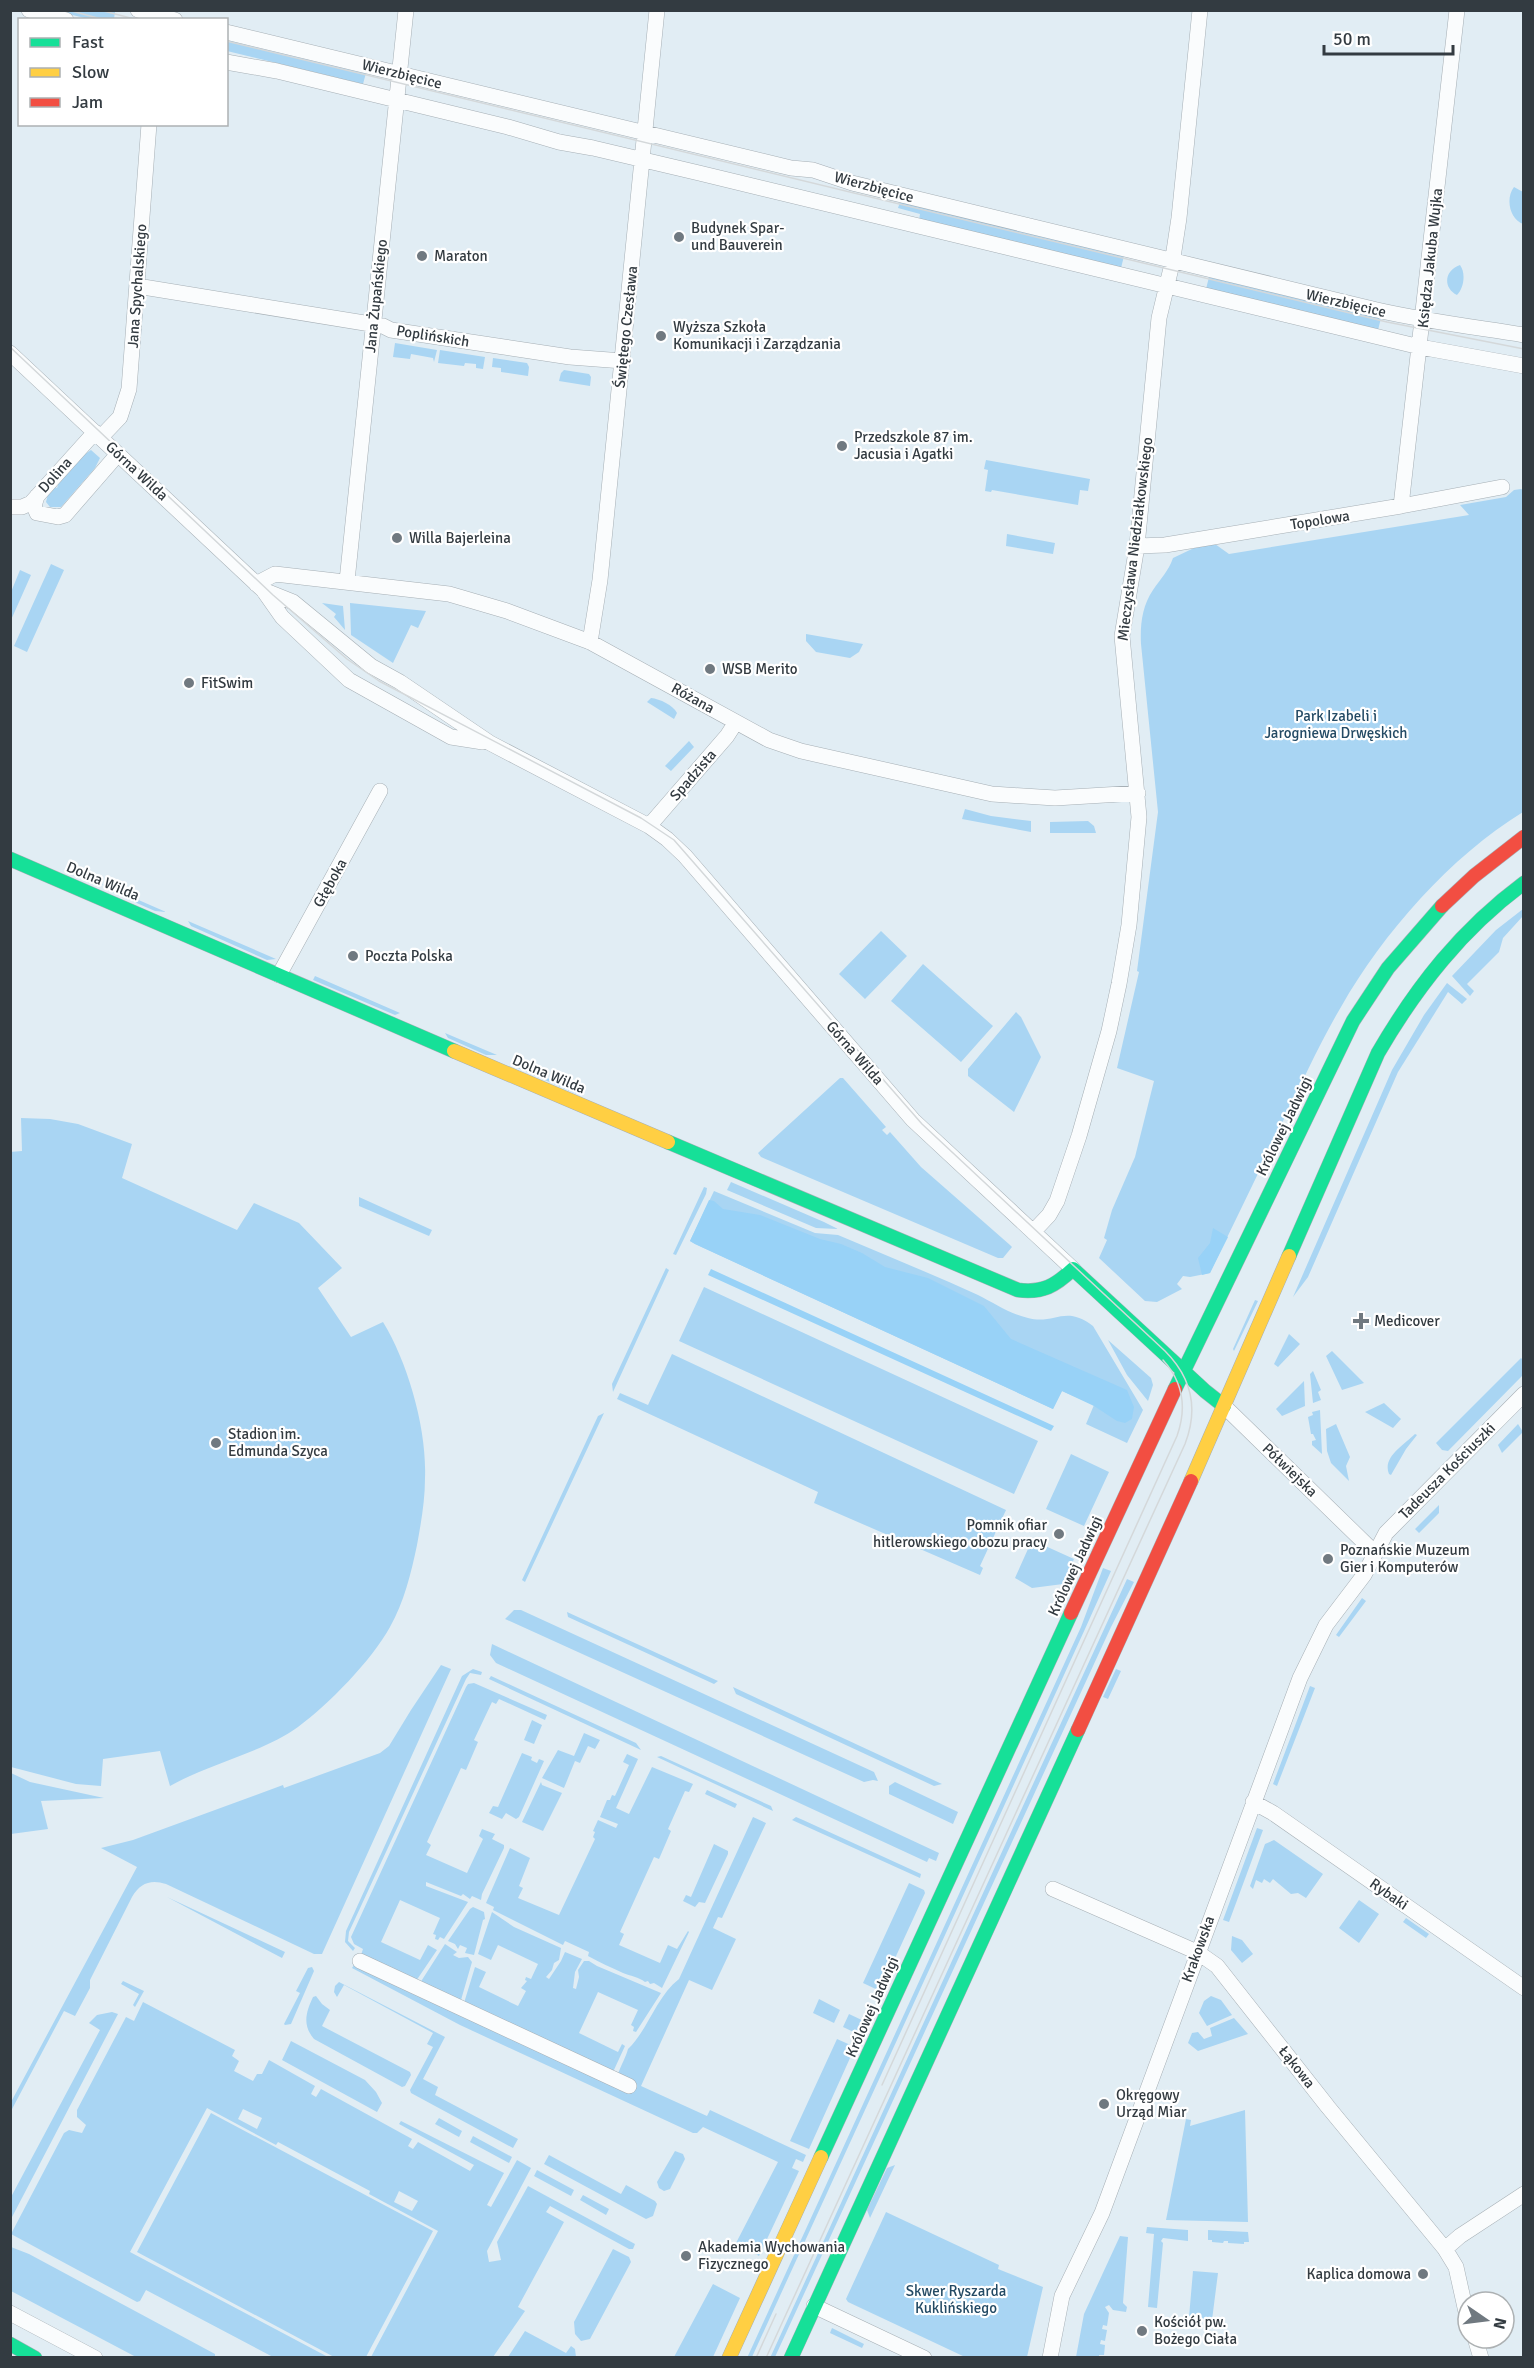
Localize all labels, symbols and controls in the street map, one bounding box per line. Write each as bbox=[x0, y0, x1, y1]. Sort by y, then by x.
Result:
legend bbox=[18, 18, 228, 126]
scale bar bbox=[1324, 18, 1453, 56]
text: 50 m bbox=[1333, 28, 1371, 50]
text: Fast bbox=[72, 31, 104, 53]
street label: Wierzbięcice bbox=[360, 55, 444, 93]
text: Slow bbox=[72, 61, 109, 83]
text: Jam bbox=[72, 91, 103, 113]
street label: Wierzbięcice bbox=[832, 168, 916, 206]
street label: Księdza Jakuba Wujka bbox=[1414, 187, 1446, 329]
place label: Budynek Spar- und Bauverein bbox=[691, 219, 784, 254]
street label: Jana Spychalskiego bbox=[124, 223, 150, 349]
marker: Budynek Spar- und Bauverein bbox=[672, 230, 686, 244]
street label: Jana Żupańskiego bbox=[361, 238, 391, 354]
place label: Maraton bbox=[434, 247, 488, 265]
marker: Maraton bbox=[415, 249, 429, 263]
street label: Świętego Czesława bbox=[610, 265, 641, 389]
street label: Wierzbięcice bbox=[1304, 285, 1388, 321]
place label: Wyższa Szkoła Komunikacji i Zarządzania bbox=[673, 318, 841, 353]
street label: Poplińskich bbox=[395, 321, 471, 351]
marker: Wyższa Szkoła Komunikacji i Zarządzania bbox=[654, 329, 668, 343]
place label: Przedszkole 87 im. Jacusia i Agatki bbox=[854, 428, 973, 463]
street label: Mieczysława Niedziałkowskiego bbox=[1114, 436, 1156, 642]
street label: Górna Wilda bbox=[102, 438, 172, 504]
marker: Przedszkole 87 im. Jacusia i Agatki bbox=[835, 439, 849, 453]
street label: Dolina bbox=[34, 453, 76, 497]
street label: Topolowa bbox=[1289, 506, 1351, 534]
place label: Willa Bajerleina bbox=[409, 529, 511, 547]
marker: Willa Bajerleina bbox=[390, 531, 404, 545]
place label: WSB Merito bbox=[722, 660, 798, 678]
marker: WSB Merito bbox=[703, 662, 717, 676]
place label: FitSwim bbox=[201, 674, 253, 692]
marker: FitSwim bbox=[182, 676, 196, 690]
street label: Różana bbox=[668, 679, 718, 717]
park label: Park Izabeli i Jarogniewa Drwęskich bbox=[1264, 707, 1408, 742]
street label: Spadzista bbox=[666, 746, 720, 804]
street label: Głęboka bbox=[309, 855, 351, 911]
street label: Dolna Wilda bbox=[64, 858, 142, 904]
place label: Poczta Polska bbox=[365, 947, 453, 965]
marker: Poczta Polska bbox=[346, 949, 360, 963]
street label: Górna Wilda bbox=[822, 1017, 888, 1089]
street label: Dolna Wilda bbox=[510, 1051, 588, 1097]
street label: Królowej Jadwigi bbox=[1252, 1073, 1316, 1179]
marker: Medicover bbox=[1352, 1312, 1370, 1330]
place label: Medicover bbox=[1374, 1312, 1440, 1330]
street label: Tadeusza Kościuszki bbox=[1395, 1419, 1499, 1523]
place label: Stadion im. Edmunda Szyca bbox=[228, 1425, 328, 1460]
marker: Stadion im. Edmunda Szyca bbox=[209, 1436, 223, 1450]
street label: Półwiejska bbox=[1259, 1439, 1321, 1501]
street label: Królowej Jadwigi bbox=[1044, 1513, 1106, 1619]
place label: Pomnik ofiar hitlerowskiego obozu pracy bbox=[873, 1516, 1047, 1551]
marker: Pomnik ofiar hitlerowskiego obozu pracy bbox=[1052, 1527, 1066, 1541]
place label: Poznańskie Muzeum Gier i Komputerów bbox=[1340, 1541, 1470, 1576]
marker: Poznańskie Muzeum Gier i Komputerów bbox=[1321, 1552, 1335, 1566]
street label: Rybaki bbox=[1366, 1874, 1412, 1914]
street label: Krakowska bbox=[1178, 1913, 1218, 1985]
street label: Królowej Jadwigi bbox=[842, 1954, 902, 2060]
street label: Łąkowa bbox=[1275, 2042, 1319, 2092]
place label: Okręgowy Urząd Miar bbox=[1116, 2086, 1187, 2121]
marker: Okręgowy Urząd Miar bbox=[1097, 2097, 1111, 2111]
place label: Akademia Wychowania Fizycznego bbox=[698, 2238, 845, 2273]
marker: Akademia Wychowania Fizycznego bbox=[679, 2249, 693, 2263]
place label: Kaplica domowa bbox=[1306, 2265, 1411, 2283]
marker: Kaplica domowa bbox=[1416, 2267, 1430, 2281]
park label: Skwer Ryszarda Kuklińskiego bbox=[906, 2282, 1006, 2317]
north arrow bbox=[1456, 2290, 1516, 2350]
place label: Kościół pw. Bożego Ciała bbox=[1154, 2313, 1237, 2348]
text: N bbox=[1489, 2316, 1511, 2331]
marker: Kościół pw. Bożego Ciała bbox=[1135, 2324, 1149, 2338]

